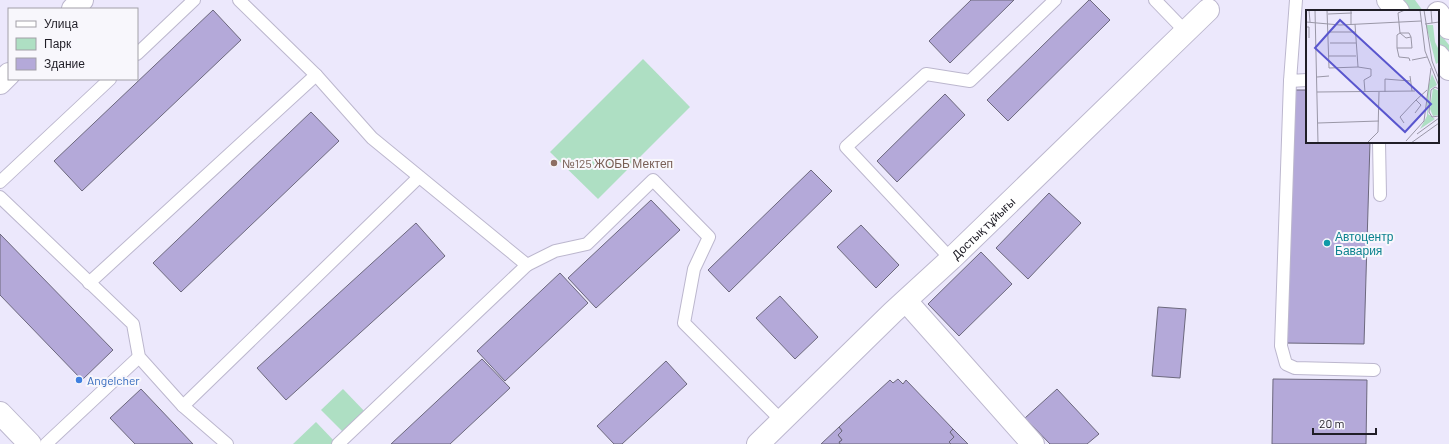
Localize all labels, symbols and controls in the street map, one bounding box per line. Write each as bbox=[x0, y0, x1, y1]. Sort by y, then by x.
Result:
legend bbox=[8, 8, 138, 80]
inset map bbox=[1306, 10, 1439, 143]
text: Улица bbox=[44, 16, 78, 31]
text: Парк bbox=[44, 36, 72, 51]
text: Здание bbox=[44, 56, 85, 71]
place label: №125 ЖОББ Мектеп bbox=[562, 156, 673, 170]
marker: №125 ЖОББ Мектеп bbox=[549, 158, 559, 168]
street label: Достық тұйығы bbox=[949, 194, 1018, 262]
place label: Автоцентр Бавария bbox=[1335, 229, 1394, 258]
marker: Автоцентр Бавария bbox=[1322, 238, 1332, 248]
place label: Angelcher bbox=[87, 373, 140, 387]
marker: Angelcher bbox=[74, 375, 84, 385]
scale bar bbox=[1313, 410, 1376, 436]
text: 20 m bbox=[1319, 416, 1345, 430]

